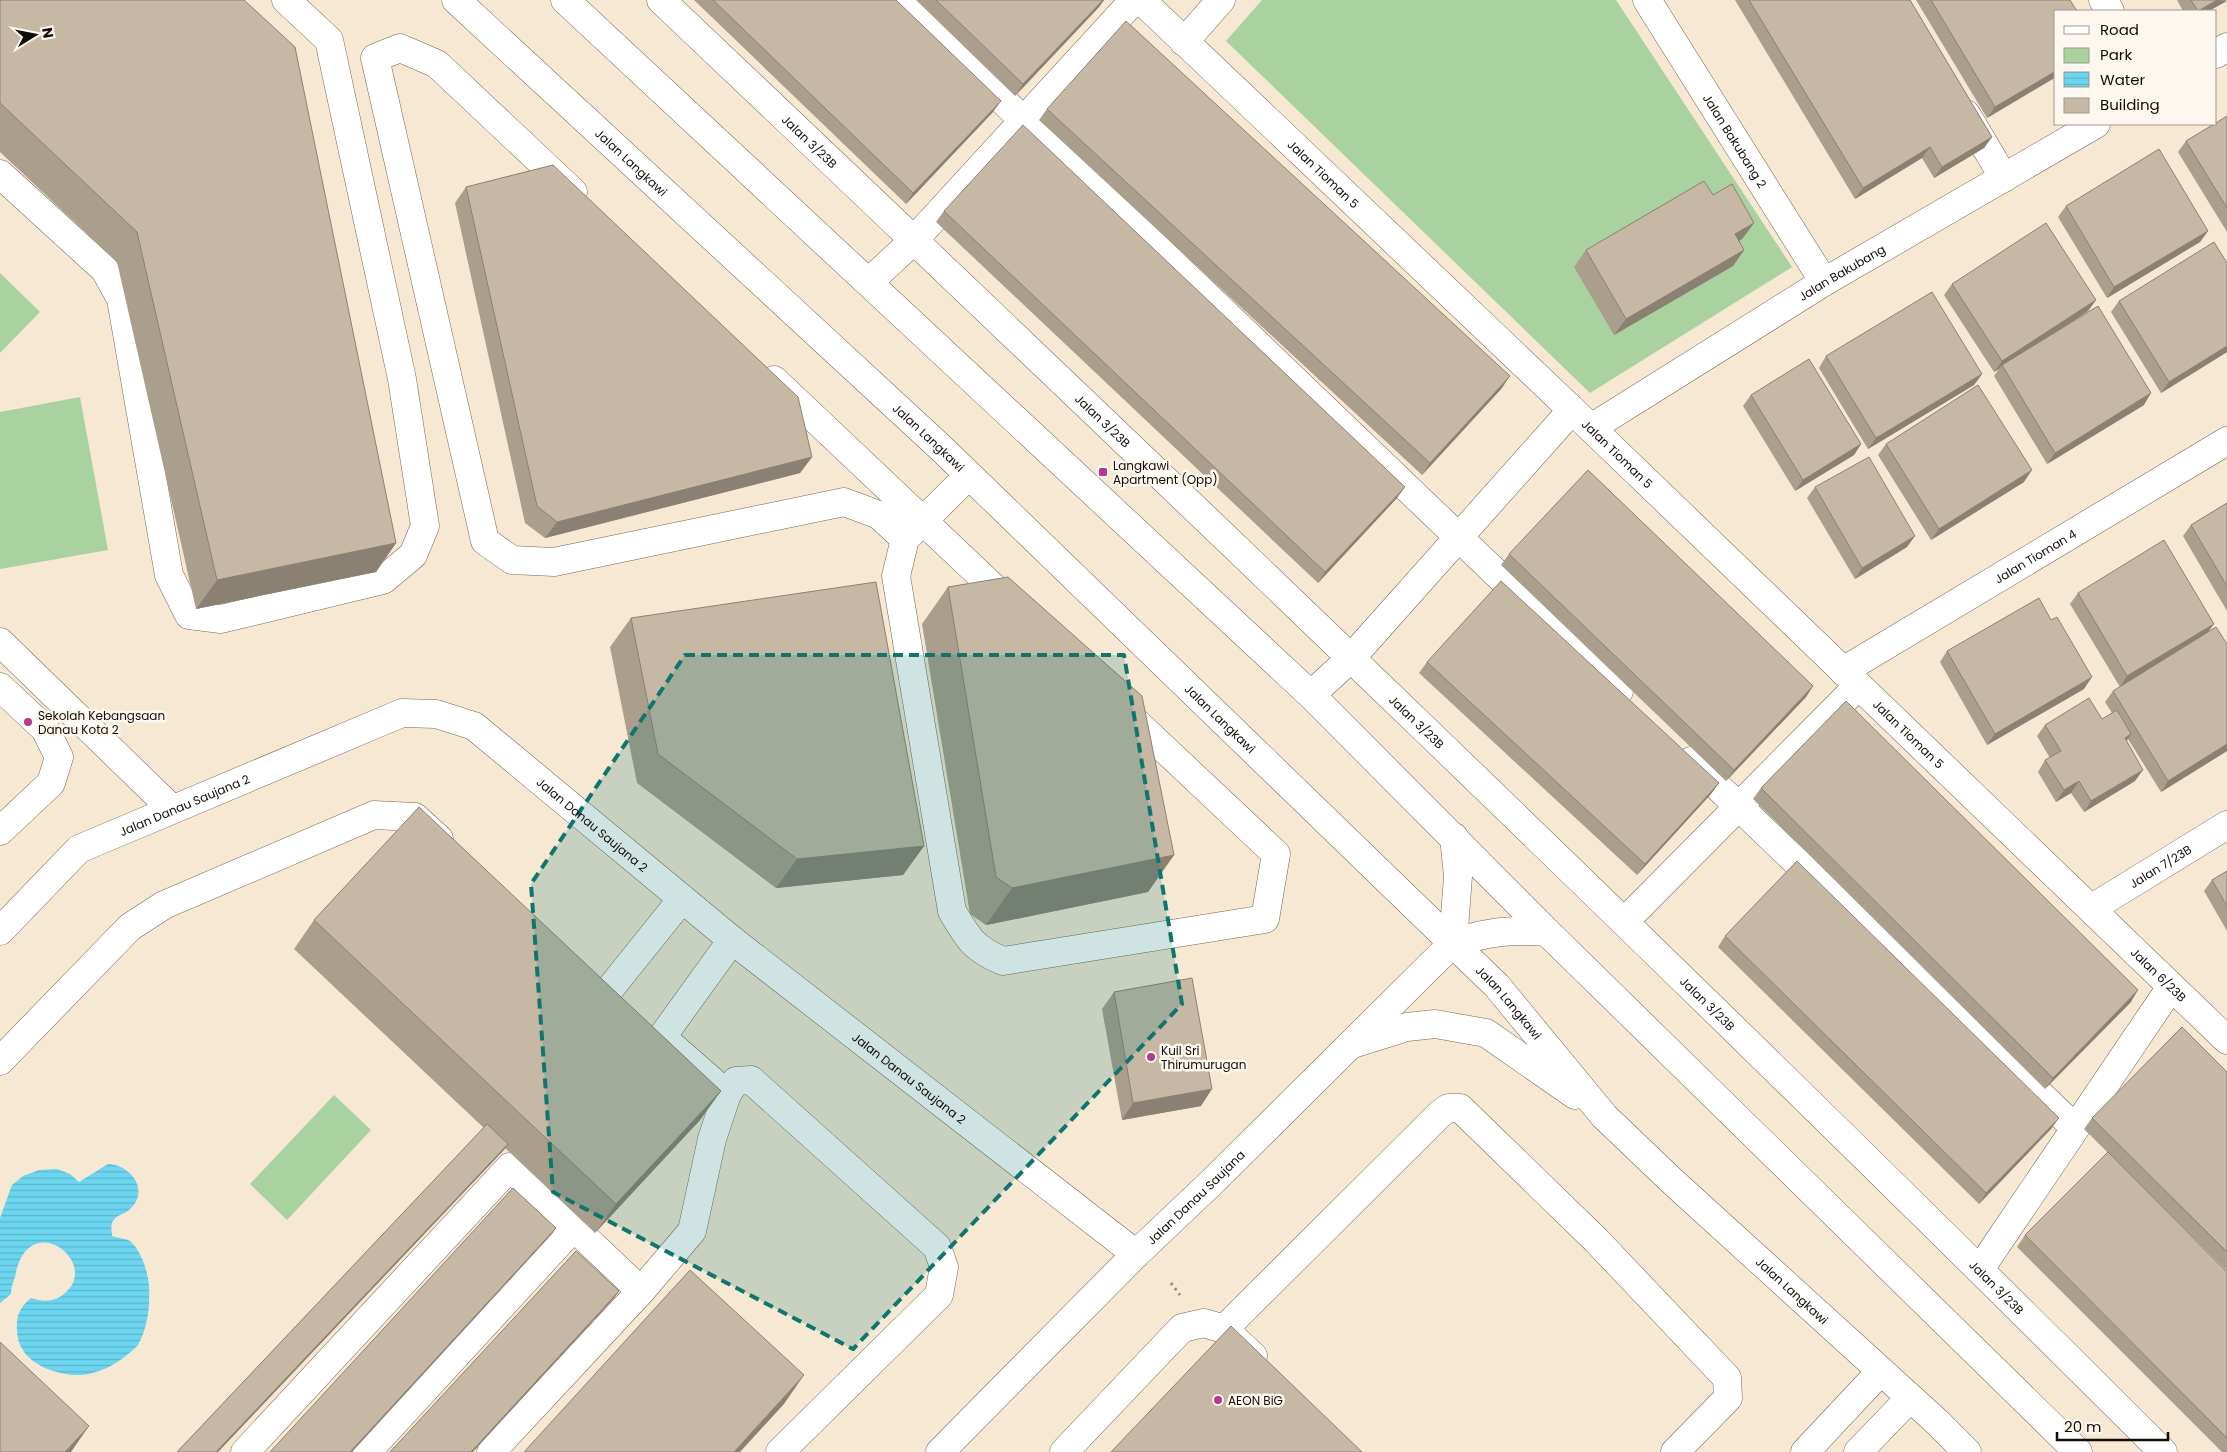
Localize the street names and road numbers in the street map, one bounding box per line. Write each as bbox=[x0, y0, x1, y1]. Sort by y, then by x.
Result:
street label: Jalan Bakubang 2 bbox=[1699, 90, 1771, 191]
street label: Jalan 3/23B bbox=[778, 111, 841, 172]
street label: Jalan Langkawi bbox=[592, 124, 671, 200]
street label: Jalan Tioman 5 bbox=[1284, 136, 1363, 212]
street label: Jalan Bakubang bbox=[1795, 240, 1888, 305]
street label: Jalan 3/23B bbox=[1072, 390, 1134, 451]
street label: Jalan Langkawi bbox=[889, 399, 969, 475]
street label: Jalan Tioman 5 bbox=[1578, 415, 1657, 492]
street label: Jalan Tioman 4 bbox=[1991, 525, 2080, 587]
street label: Jalan Langkawi bbox=[1181, 680, 1260, 757]
street label: Jalan 3/23B bbox=[1386, 691, 1448, 752]
street label: Jalan Tioman 5 bbox=[1869, 696, 1948, 772]
street label: Jalan Danau Saujana 2 bbox=[117, 770, 252, 840]
street label: Jalan Danau Saujana 2 bbox=[533, 773, 652, 875]
street label: Jalan 7/23B bbox=[2126, 840, 2194, 892]
street label: Jalan 6/23B bbox=[2127, 944, 2190, 1005]
street label: Jalan Langkawi bbox=[1472, 962, 1546, 1043]
street label: Jalan 3/23B bbox=[1677, 973, 1739, 1034]
street label: Jalan Danau Saujana 2 bbox=[849, 1028, 970, 1127]
street label: Jalan Danau Saujana bbox=[1143, 1146, 1248, 1248]
street label: Jalan Langkawi bbox=[1752, 1253, 1832, 1328]
street label: Jalan 3/23B bbox=[1966, 1256, 2028, 1318]

